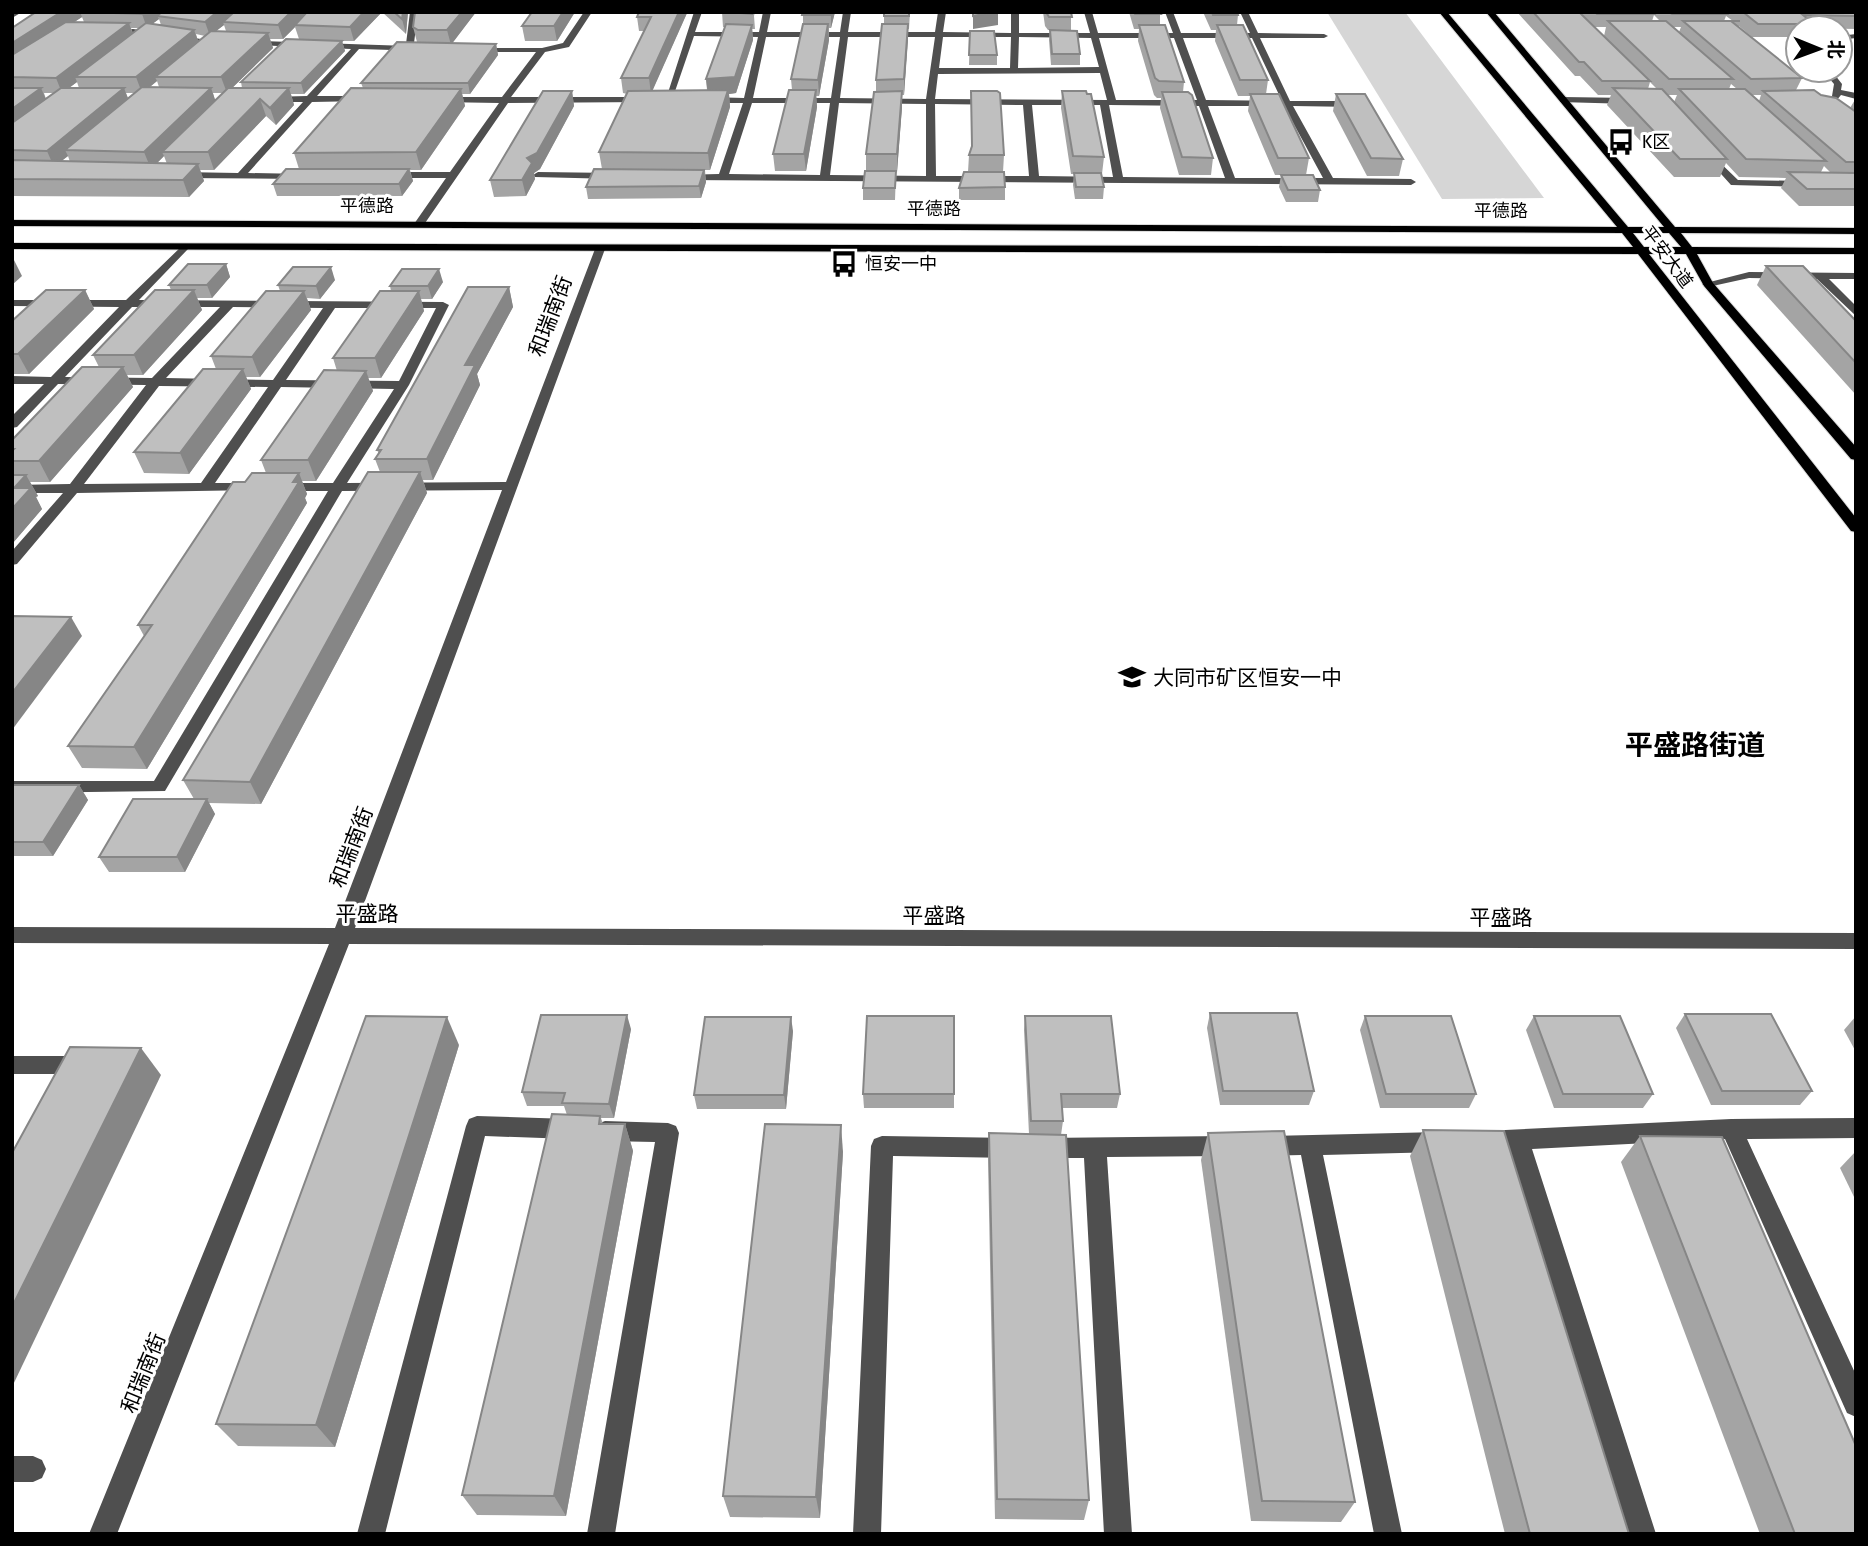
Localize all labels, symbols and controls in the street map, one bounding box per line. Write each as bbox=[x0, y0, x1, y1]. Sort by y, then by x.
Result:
north arrow bbox=[1784, 14, 1854, 84]
text: 北 bbox=[1824, 40, 1847, 59]
bus stop icon: K区 bbox=[1606, 127, 1636, 157]
place label: K区 bbox=[1642, 131, 1670, 153]
street label: 平德路 bbox=[340, 195, 394, 217]
street label: 平德路 bbox=[907, 198, 961, 220]
street label: 平德路 bbox=[1474, 200, 1528, 222]
street label: 平安大道 bbox=[1637, 222, 1697, 292]
bus stop icon: 恒安一中 bbox=[829, 249, 859, 279]
place label: 恒安一中 bbox=[865, 253, 937, 275]
street label: 和瑞南街 bbox=[523, 272, 577, 360]
school or university icon: 大同市矿区恒安一中 bbox=[1117, 662, 1147, 692]
place label: 大同市矿区恒安一中 bbox=[1153, 665, 1342, 690]
district label: 平盛路街道 bbox=[1625, 728, 1765, 762]
street label: 和瑞南街 bbox=[324, 803, 378, 891]
street label: 平盛路 bbox=[336, 901, 399, 926]
street label: 平盛路 bbox=[903, 903, 966, 928]
street label: 平盛路 bbox=[1470, 905, 1533, 930]
street label: 和瑞南街 bbox=[116, 1329, 170, 1417]

